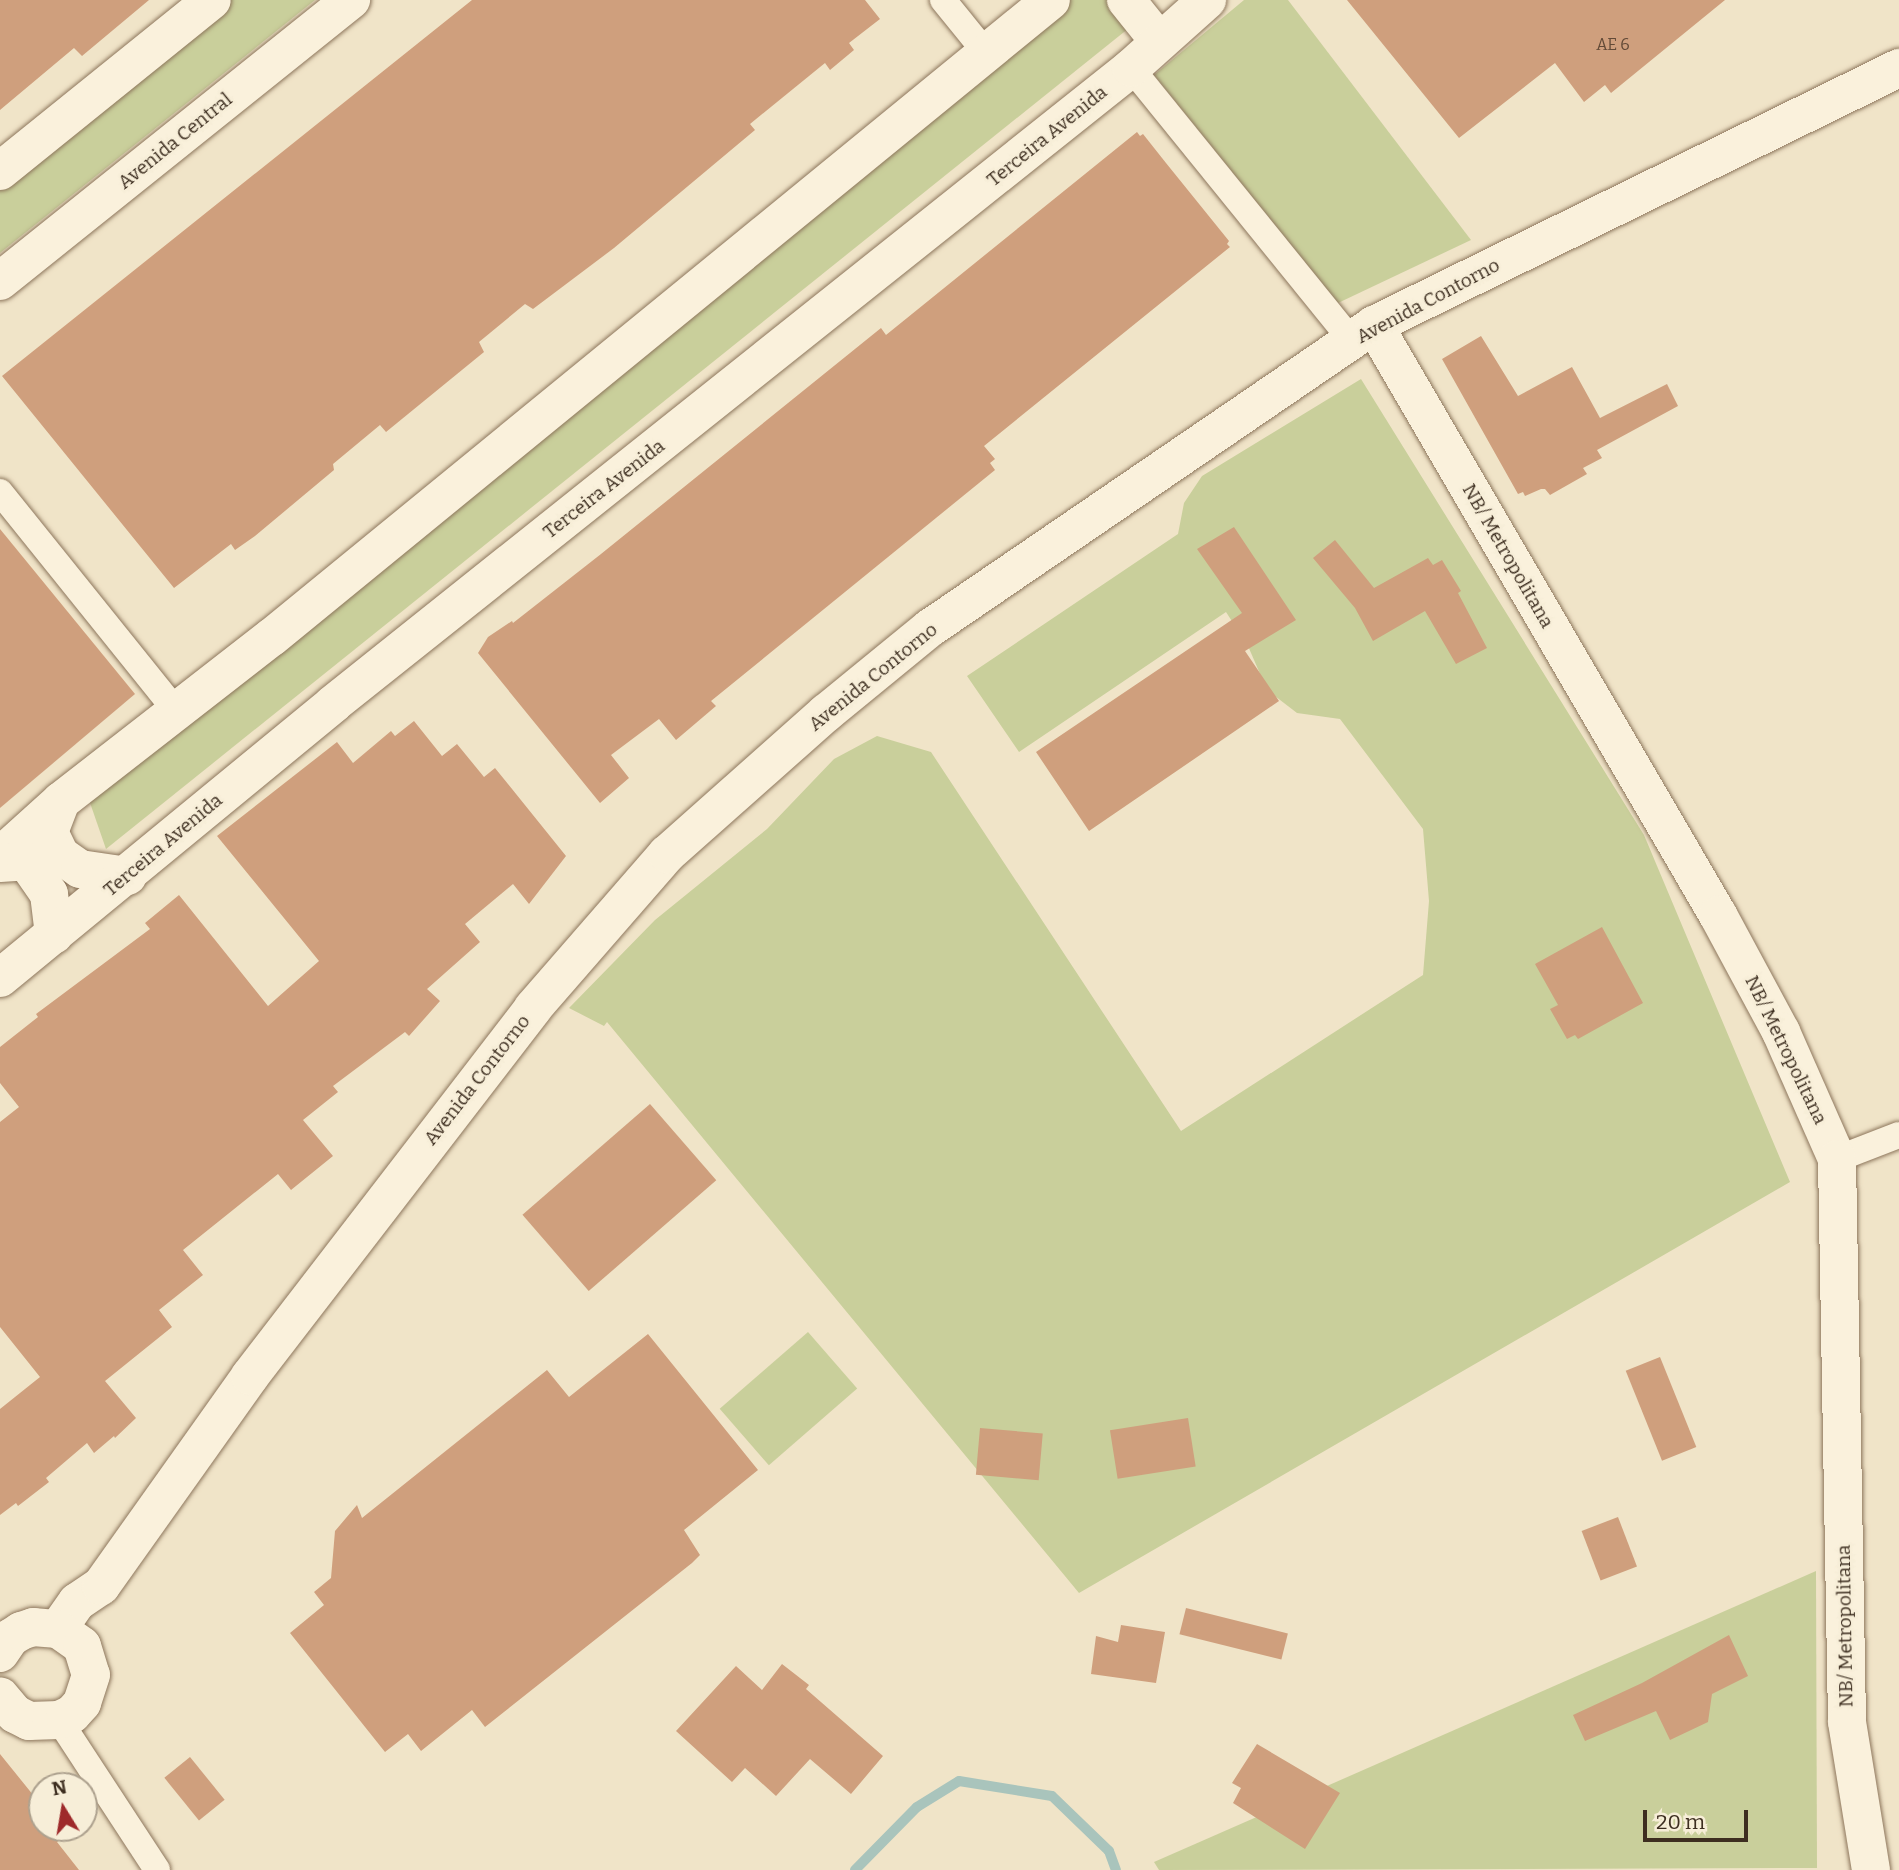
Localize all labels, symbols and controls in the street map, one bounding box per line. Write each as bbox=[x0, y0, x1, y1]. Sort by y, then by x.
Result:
house number: AE 6 bbox=[1596, 35, 1630, 55]
street label: Terceira Avenida bbox=[982, 81, 1112, 191]
street label: Avenida Central bbox=[113, 88, 237, 194]
street label: Avenida Contorno bbox=[1353, 254, 1503, 348]
street label: Terceira Avenida bbox=[539, 435, 669, 543]
street label: NB/ Metropolitana bbox=[1457, 480, 1559, 632]
street label: Avenida Contorno bbox=[804, 618, 942, 736]
street label: Terceira Avenida bbox=[99, 789, 227, 901]
street label: NB/ Metropolitana bbox=[1740, 972, 1832, 1128]
street label: Avenida Contorno bbox=[419, 1010, 535, 1150]
street label: NB/ Metropolitana bbox=[1832, 1544, 1858, 1708]
north arrow bbox=[28, 1772, 98, 1842]
text: N bbox=[50, 1775, 69, 1801]
scale bar bbox=[1647, 1797, 1752, 1841]
text: 20 m bbox=[1656, 1809, 1705, 1835]

